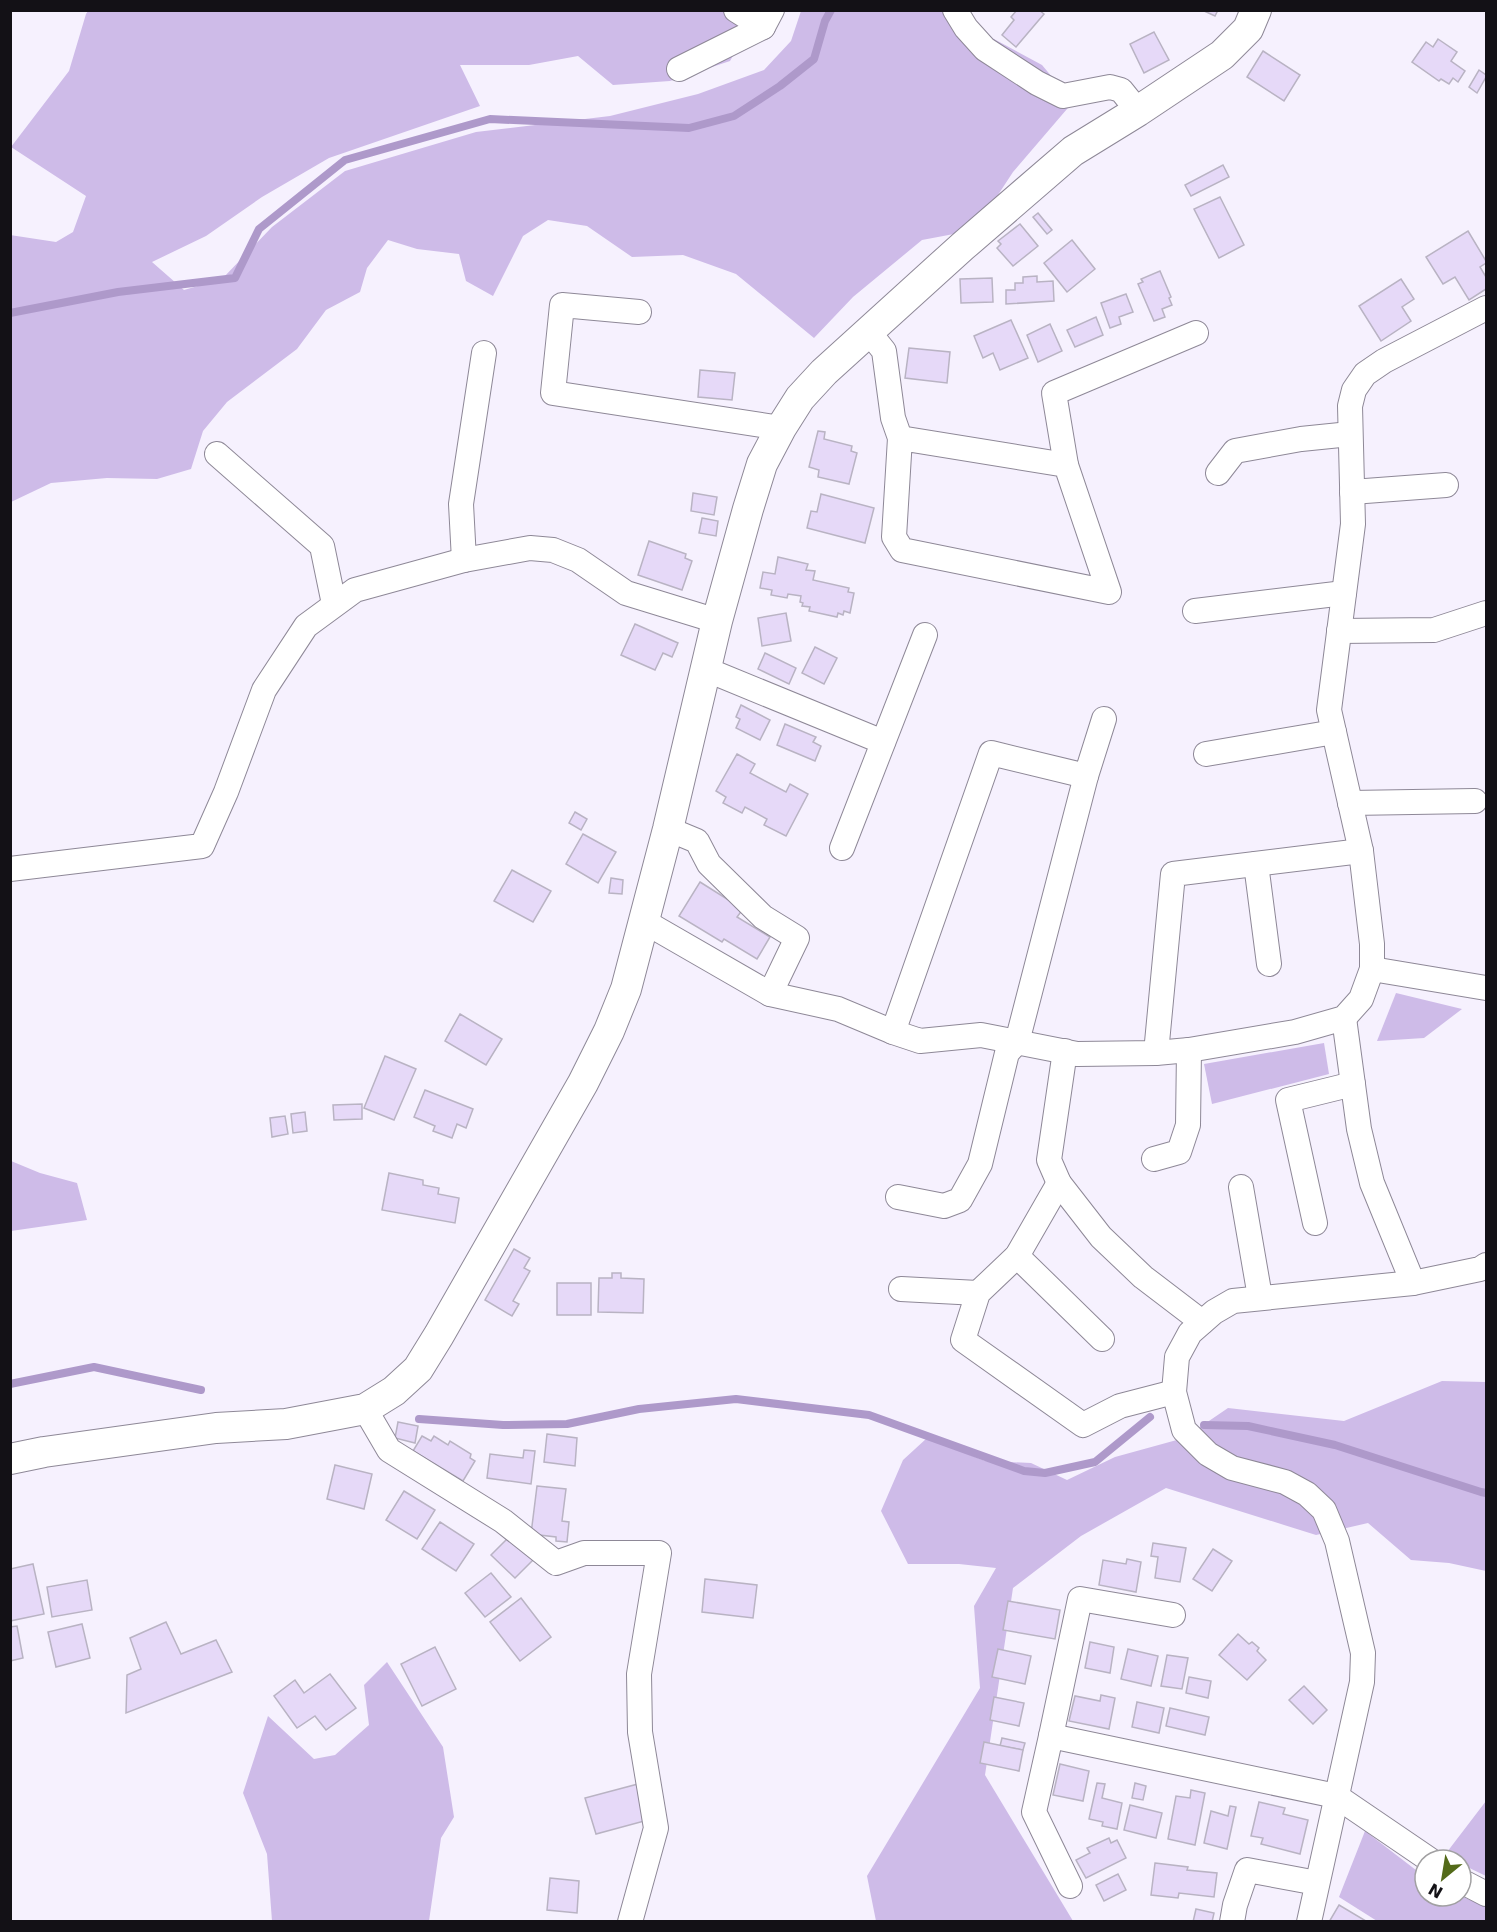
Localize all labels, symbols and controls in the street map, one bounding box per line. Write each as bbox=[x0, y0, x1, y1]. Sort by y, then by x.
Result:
north arrow bbox=[1413, 1848, 1473, 1908]
text: N bbox=[1425, 1879, 1446, 1902]

